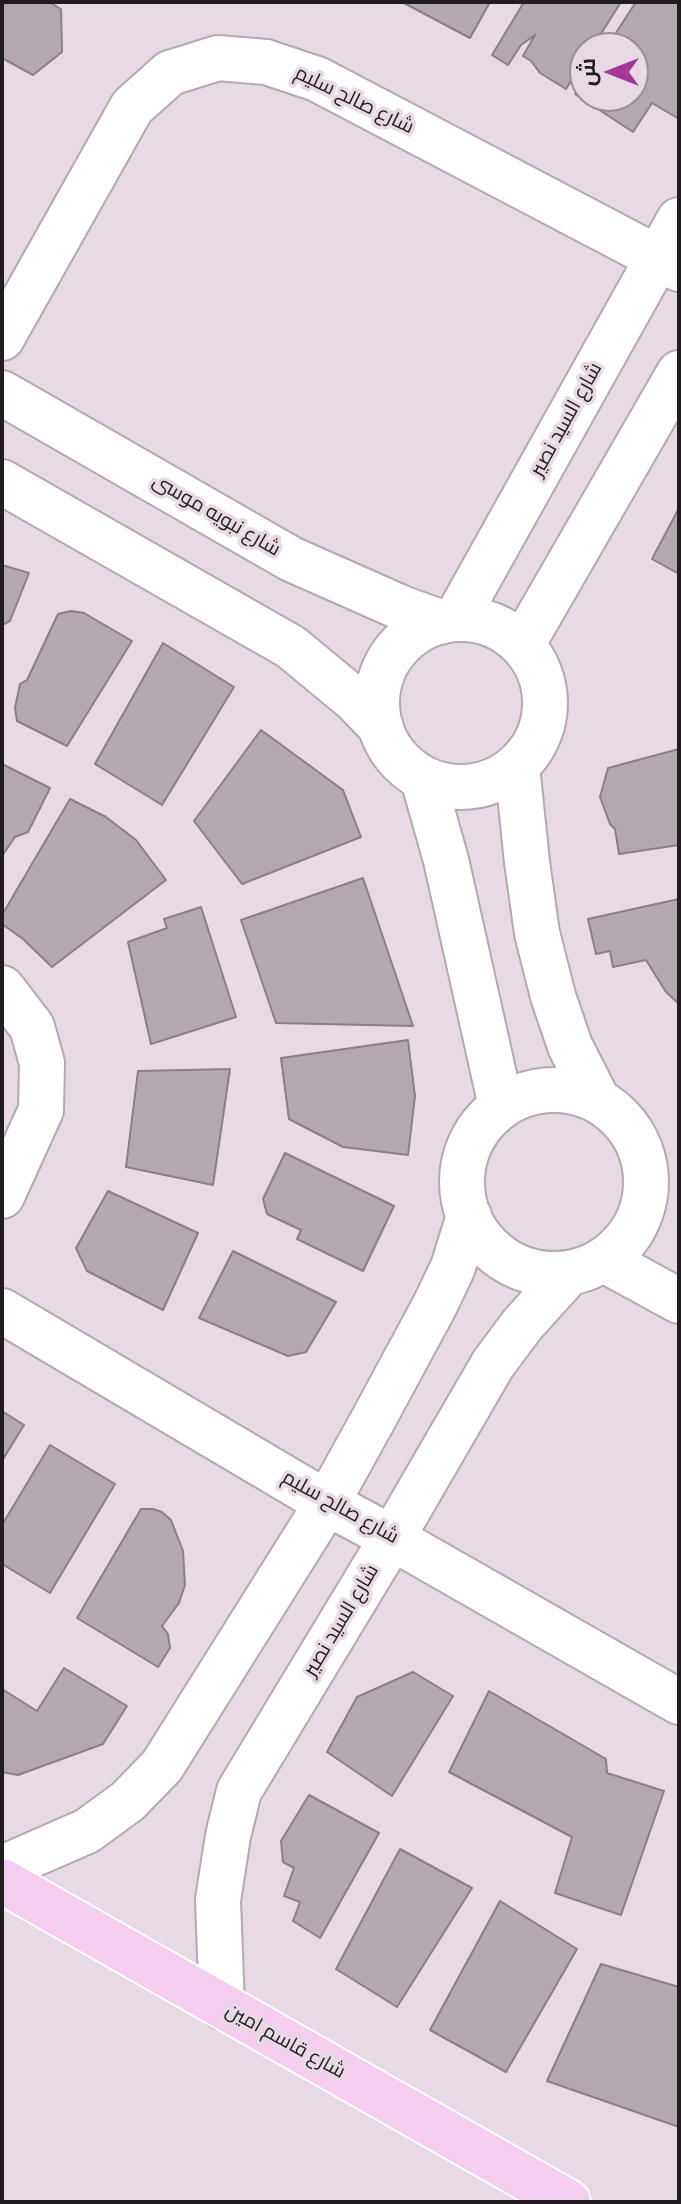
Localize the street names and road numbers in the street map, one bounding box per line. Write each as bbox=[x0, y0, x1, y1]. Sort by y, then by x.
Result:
street label: شارع صالح سليم bbox=[290, 62, 418, 140]
street label: شارع السيد نصير bbox=[526, 359, 608, 481]
street label: شارع نبويه موسى bbox=[148, 470, 284, 562]
street label: شارع صالح سليم bbox=[277, 1466, 403, 1550]
street label: شارع السيد نصير bbox=[299, 1561, 385, 1681]
street label: شارع قاسم امين bbox=[221, 1999, 349, 2085]

